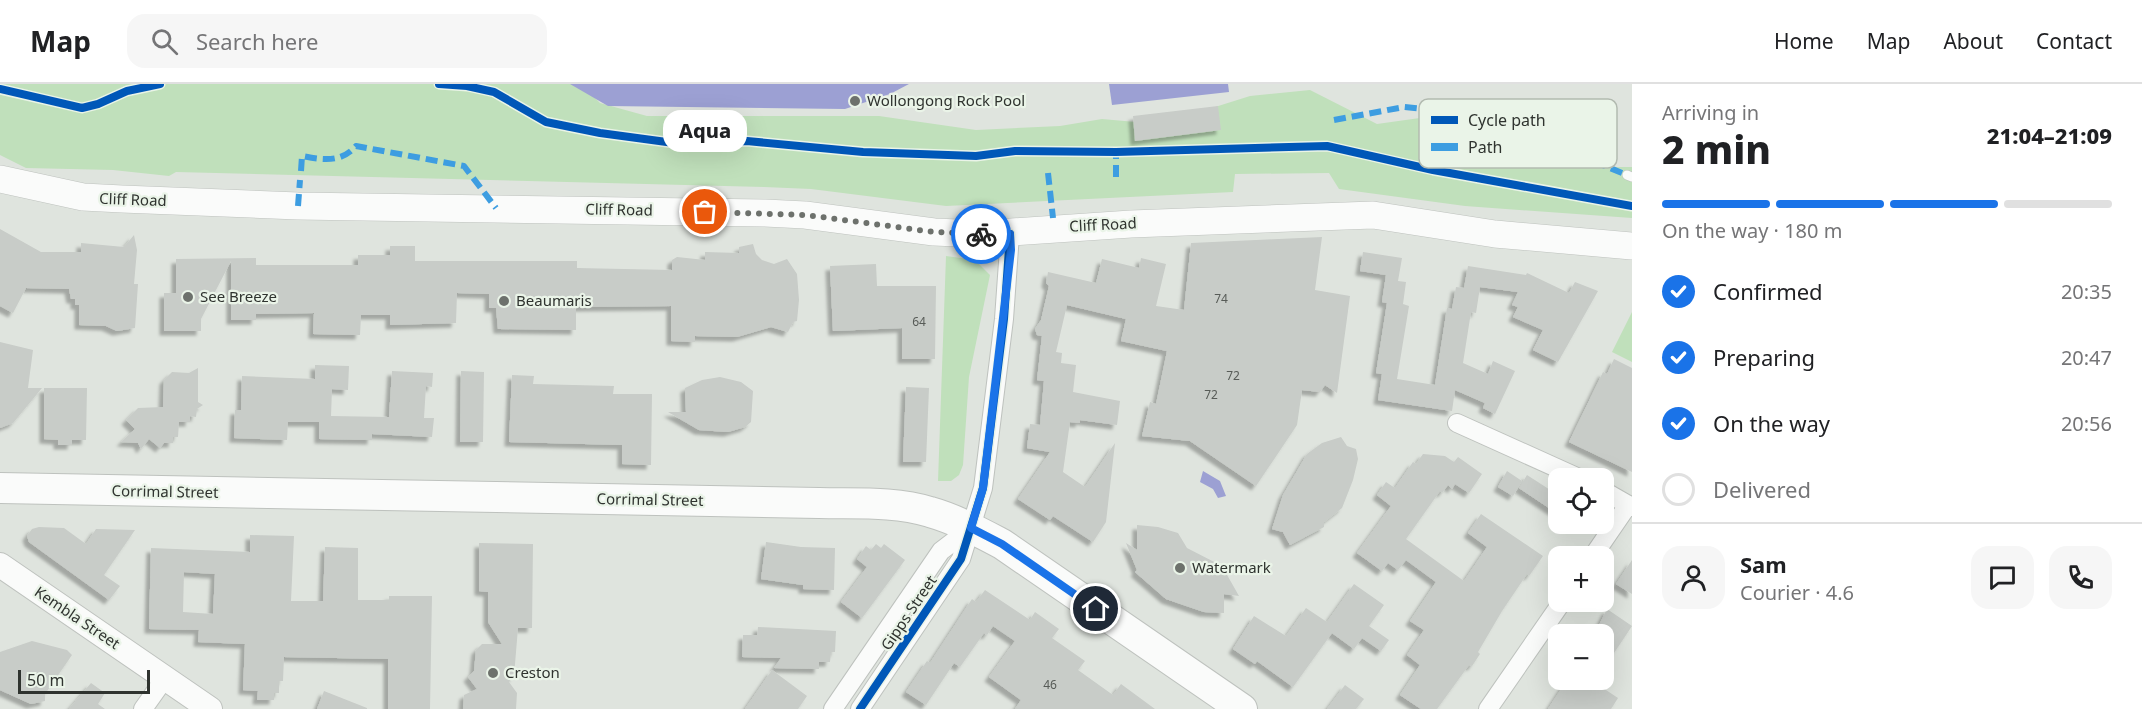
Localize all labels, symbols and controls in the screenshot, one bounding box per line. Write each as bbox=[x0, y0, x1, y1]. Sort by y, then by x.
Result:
search box bbox=[127, 14, 547, 68]
text: Map bbox=[30, 22, 91, 60]
icon: search bbox=[148, 25, 181, 58]
text: Search here bbox=[196, 26, 318, 56]
text: Home bbox=[1774, 27, 1834, 55]
text: Map bbox=[1867, 27, 1910, 55]
text: About bbox=[1943, 27, 2003, 55]
text: Contact bbox=[2036, 27, 2112, 55]
place label: Wollongong Rock Pool bbox=[867, 90, 1025, 110]
marker: Wollongong Rock Pool bbox=[848, 94, 862, 108]
legend bbox=[1419, 99, 1617, 168]
text: Arriving in bbox=[1662, 99, 1759, 126]
text: Cycle path bbox=[1468, 109, 1546, 131]
callout: Aqua bbox=[663, 110, 747, 152]
text: Aqua bbox=[679, 117, 731, 144]
text: 21:04–21:09 bbox=[1987, 120, 2112, 150]
text: 2 min bbox=[1662, 122, 1771, 175]
text: Path bbox=[1468, 136, 1502, 158]
pin bbox=[679, 186, 730, 237]
street label: Cliff Road bbox=[99, 188, 167, 210]
icon: bag bbox=[688, 195, 721, 228]
street label: Cliff Road bbox=[585, 198, 653, 220]
courier bbox=[951, 204, 1011, 264]
street label: Cliff Road bbox=[1069, 212, 1137, 236]
text: On the way · 180 m bbox=[1662, 217, 1842, 244]
icon: bike bbox=[965, 218, 998, 251]
icon: check bbox=[1662, 275, 1695, 308]
text: Confirmed bbox=[1713, 276, 1823, 306]
text: 20:35 bbox=[2061, 278, 2112, 305]
place label: See Breeze bbox=[200, 286, 277, 306]
marker: See Breeze bbox=[181, 290, 195, 304]
place label: Beaumaris bbox=[516, 290, 592, 310]
house number: 74 bbox=[1214, 290, 1228, 307]
marker: Beaumaris bbox=[497, 294, 511, 308]
house number: 64 bbox=[912, 313, 926, 330]
icon: check bbox=[1662, 341, 1695, 374]
text: Preparing bbox=[1713, 342, 1815, 372]
text: 20:47 bbox=[2061, 344, 2112, 371]
house number: 72 bbox=[1226, 367, 1240, 384]
house number: 72 bbox=[1204, 386, 1218, 403]
icon: check bbox=[1662, 407, 1695, 440]
text: On the way bbox=[1713, 408, 1830, 438]
text: 20:56 bbox=[2061, 410, 2112, 437]
map controls bbox=[1548, 468, 1614, 690]
button: locate bbox=[1548, 468, 1614, 534]
text: Delivered bbox=[1713, 474, 1811, 504]
street label: Corrimal Street bbox=[111, 480, 219, 502]
street label: Corrimal Street bbox=[596, 488, 704, 510]
button: + bbox=[1548, 546, 1614, 612]
button: person bbox=[1662, 546, 1725, 609]
button: chat bbox=[1971, 546, 2034, 609]
button: phone bbox=[2049, 546, 2112, 609]
text: Sam bbox=[1740, 549, 1787, 579]
place label: Watermark bbox=[1192, 557, 1271, 577]
marker: Watermark bbox=[1173, 561, 1187, 575]
street label: Gipps Street bbox=[876, 571, 941, 654]
text: Courier · 4.6 bbox=[1740, 579, 1854, 606]
street label: Kembla Street bbox=[31, 581, 125, 653]
pin bbox=[1070, 583, 1121, 634]
icon: home bbox=[1079, 592, 1112, 625]
button: − bbox=[1548, 624, 1614, 690]
place label: Creston bbox=[505, 662, 560, 682]
marker: Creston bbox=[486, 666, 500, 680]
scale bar bbox=[18, 667, 150, 694]
text: 50 m bbox=[27, 669, 64, 691]
house number: 46 bbox=[1043, 676, 1057, 693]

